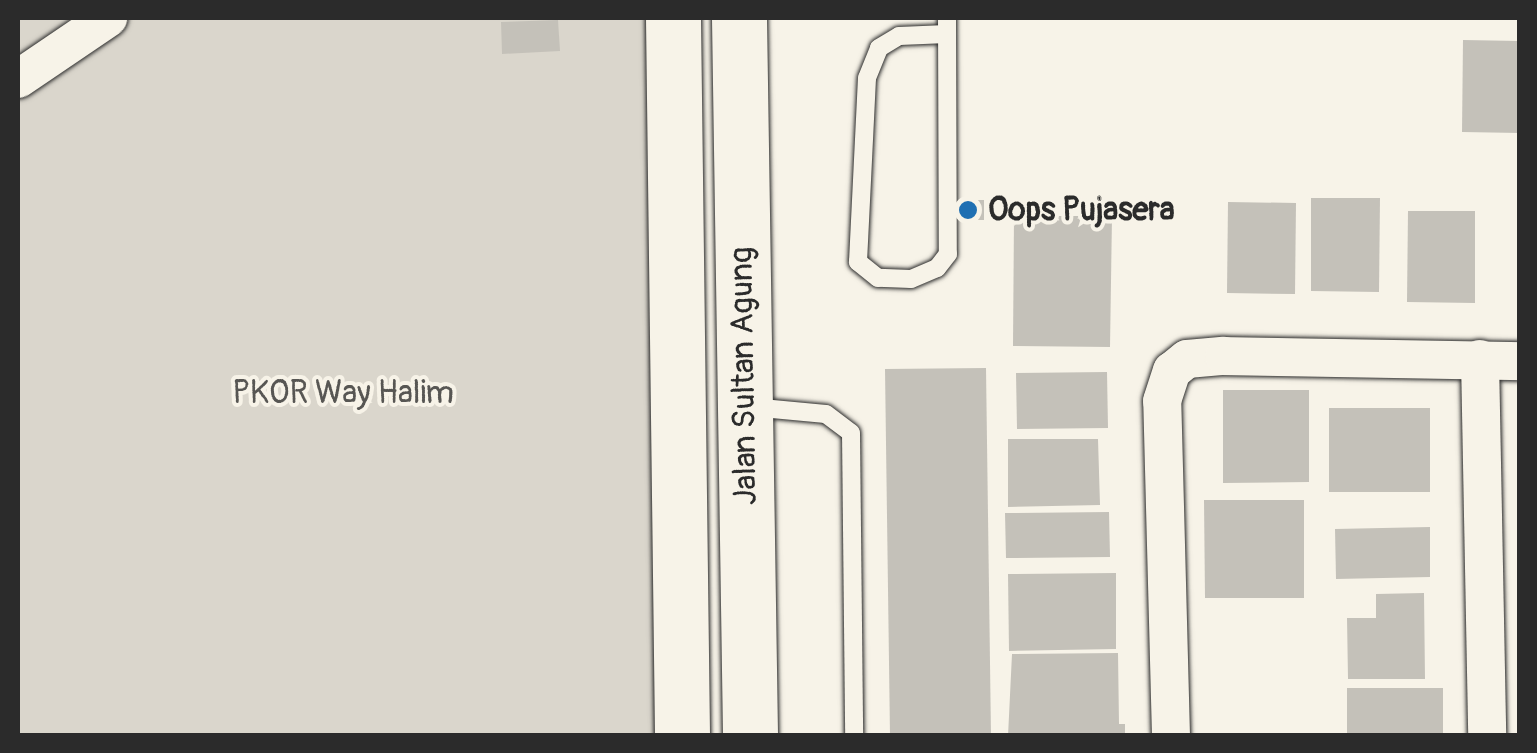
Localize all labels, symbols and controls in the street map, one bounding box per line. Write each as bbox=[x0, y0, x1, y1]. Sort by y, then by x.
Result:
place label: Oops Pujasera bbox=[988, 191, 1175, 229]
marker: Oops Pujasera bbox=[957, 199, 979, 221]
street label: Jalan Sultan Agung bbox=[723, 247, 765, 505]
park label: PKOR Way Halim bbox=[232, 374, 454, 412]

